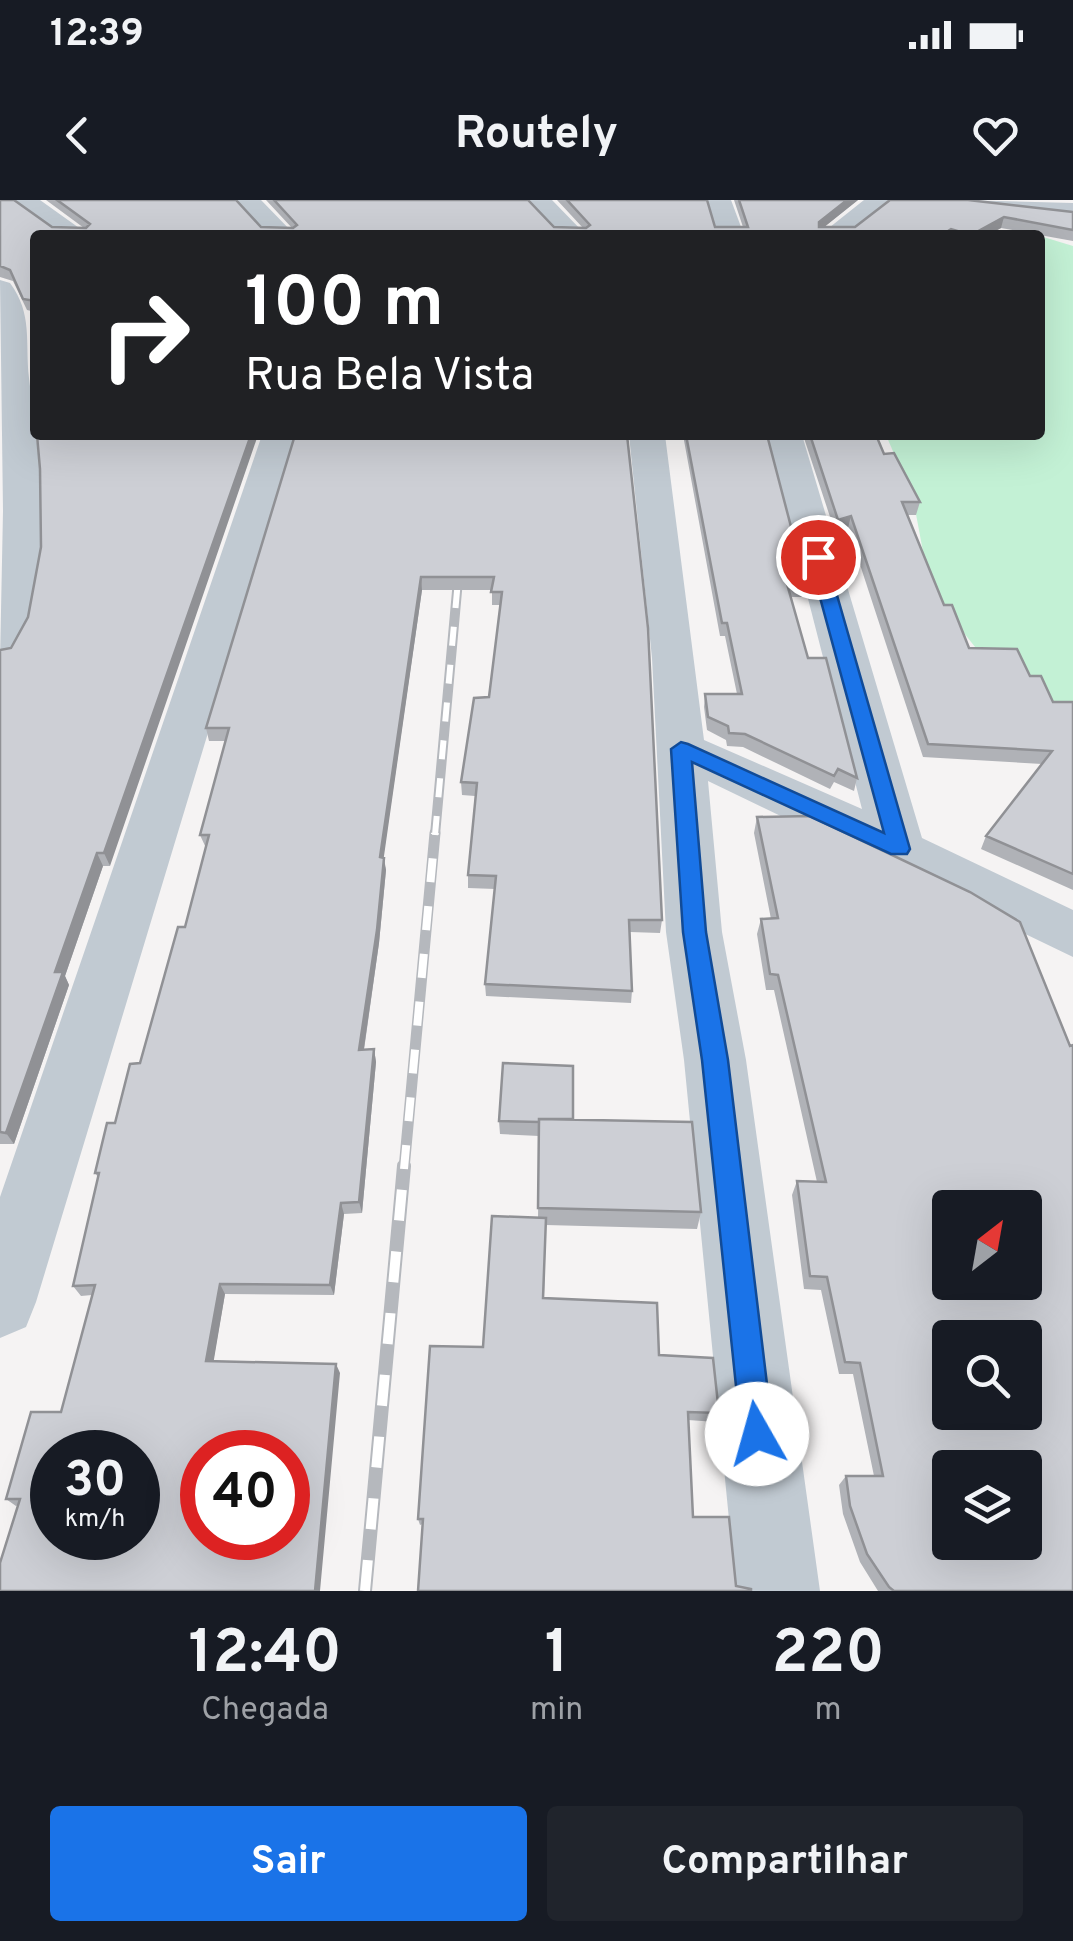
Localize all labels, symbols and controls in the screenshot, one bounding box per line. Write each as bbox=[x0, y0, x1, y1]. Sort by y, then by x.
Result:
text: 12:39 bbox=[50, 11, 144, 60]
text: Routely bbox=[455, 107, 618, 164]
icon: back bbox=[50, 108, 105, 163]
icon: heart bbox=[968, 108, 1023, 163]
text: 100 m bbox=[245, 262, 444, 351]
icon: right bbox=[80, 270, 210, 400]
text: Rua Bela Vista bbox=[245, 349, 534, 406]
pin bbox=[776, 515, 861, 600]
icon: arrive bbox=[791, 530, 846, 585]
north arrow bbox=[932, 1190, 1042, 1300]
map controls bbox=[932, 1190, 1042, 1560]
button: search bbox=[932, 1320, 1042, 1430]
position arrow bbox=[705, 1382, 809, 1486]
speed limit sign: 40 bbox=[180, 1430, 310, 1560]
button: layers bbox=[932, 1450, 1042, 1560]
text: 30 bbox=[64, 1451, 126, 1514]
text: km/h bbox=[65, 1504, 125, 1536]
text: 12:40 bbox=[188, 1618, 342, 1694]
text: 1 bbox=[545, 1618, 569, 1694]
text: 220 bbox=[772, 1618, 885, 1694]
text: Chegada bbox=[201, 1691, 329, 1731]
text: min bbox=[530, 1691, 583, 1731]
text: m bbox=[815, 1691, 842, 1731]
button: Sair bbox=[50, 1806, 527, 1921]
button: Compartilhar bbox=[547, 1806, 1023, 1921]

